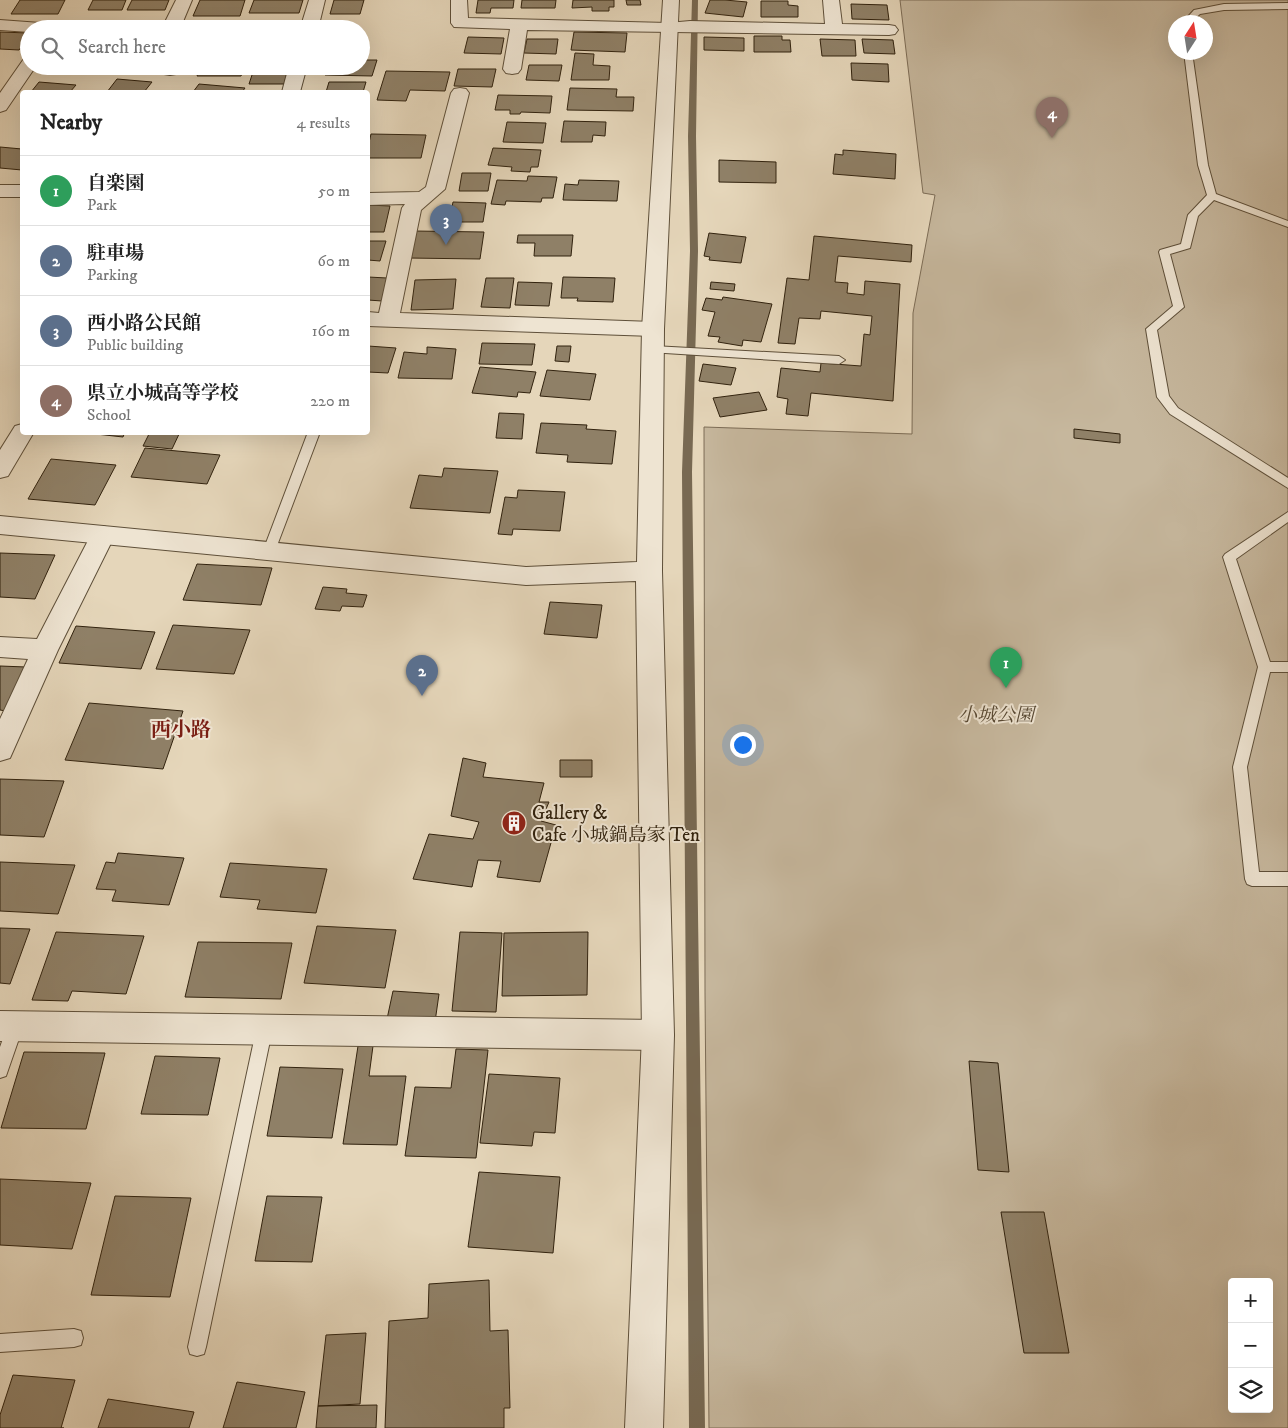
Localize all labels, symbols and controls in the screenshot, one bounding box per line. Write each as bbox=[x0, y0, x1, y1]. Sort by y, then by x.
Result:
north arrow bbox=[1168, 15, 1213, 60]
search box bbox=[20, 20, 370, 75]
icon: search bbox=[38, 34, 66, 62]
text: Search here bbox=[78, 36, 166, 59]
pin: 4 bbox=[1036, 97, 1068, 138]
text: Nearby bbox=[40, 110, 102, 136]
text: 4 results bbox=[297, 113, 350, 133]
text: 自楽園 bbox=[87, 172, 144, 195]
text: 1 bbox=[53, 181, 59, 201]
text: 50 m bbox=[318, 181, 350, 201]
text: Park bbox=[87, 195, 117, 215]
pin: 3 bbox=[430, 204, 462, 245]
text: 駐車場 bbox=[87, 242, 144, 265]
text: 2 bbox=[52, 251, 60, 271]
text: 60 m bbox=[318, 251, 350, 271]
text: Parking bbox=[87, 265, 137, 285]
text: 西小路公民館 bbox=[87, 312, 201, 335]
text: 3 bbox=[53, 321, 59, 341]
text: 160 m bbox=[312, 321, 350, 341]
text: Public building bbox=[87, 335, 183, 355]
text: 県立小城高等学校 bbox=[87, 382, 239, 405]
text: 4 bbox=[51, 391, 61, 411]
text: 220 m bbox=[310, 391, 350, 411]
text: School bbox=[87, 405, 131, 425]
pin: 1 bbox=[990, 647, 1022, 688]
pin: 2 bbox=[406, 655, 438, 696]
park label: 小城公園 bbox=[958, 704, 1037, 727]
district label: 西小路 bbox=[151, 718, 211, 743]
your location bbox=[730, 732, 756, 758]
place label: Gallery & Cafe 小城鍋島家 Ten bbox=[532, 802, 700, 847]
building icon: Gallery & Cafe 小城鍋島家 Ten bbox=[501, 810, 527, 836]
map controls bbox=[1228, 1278, 1273, 1413]
button: + bbox=[1228, 1278, 1273, 1323]
button: − bbox=[1228, 1323, 1273, 1368]
button: layers bbox=[1228, 1368, 1273, 1413]

